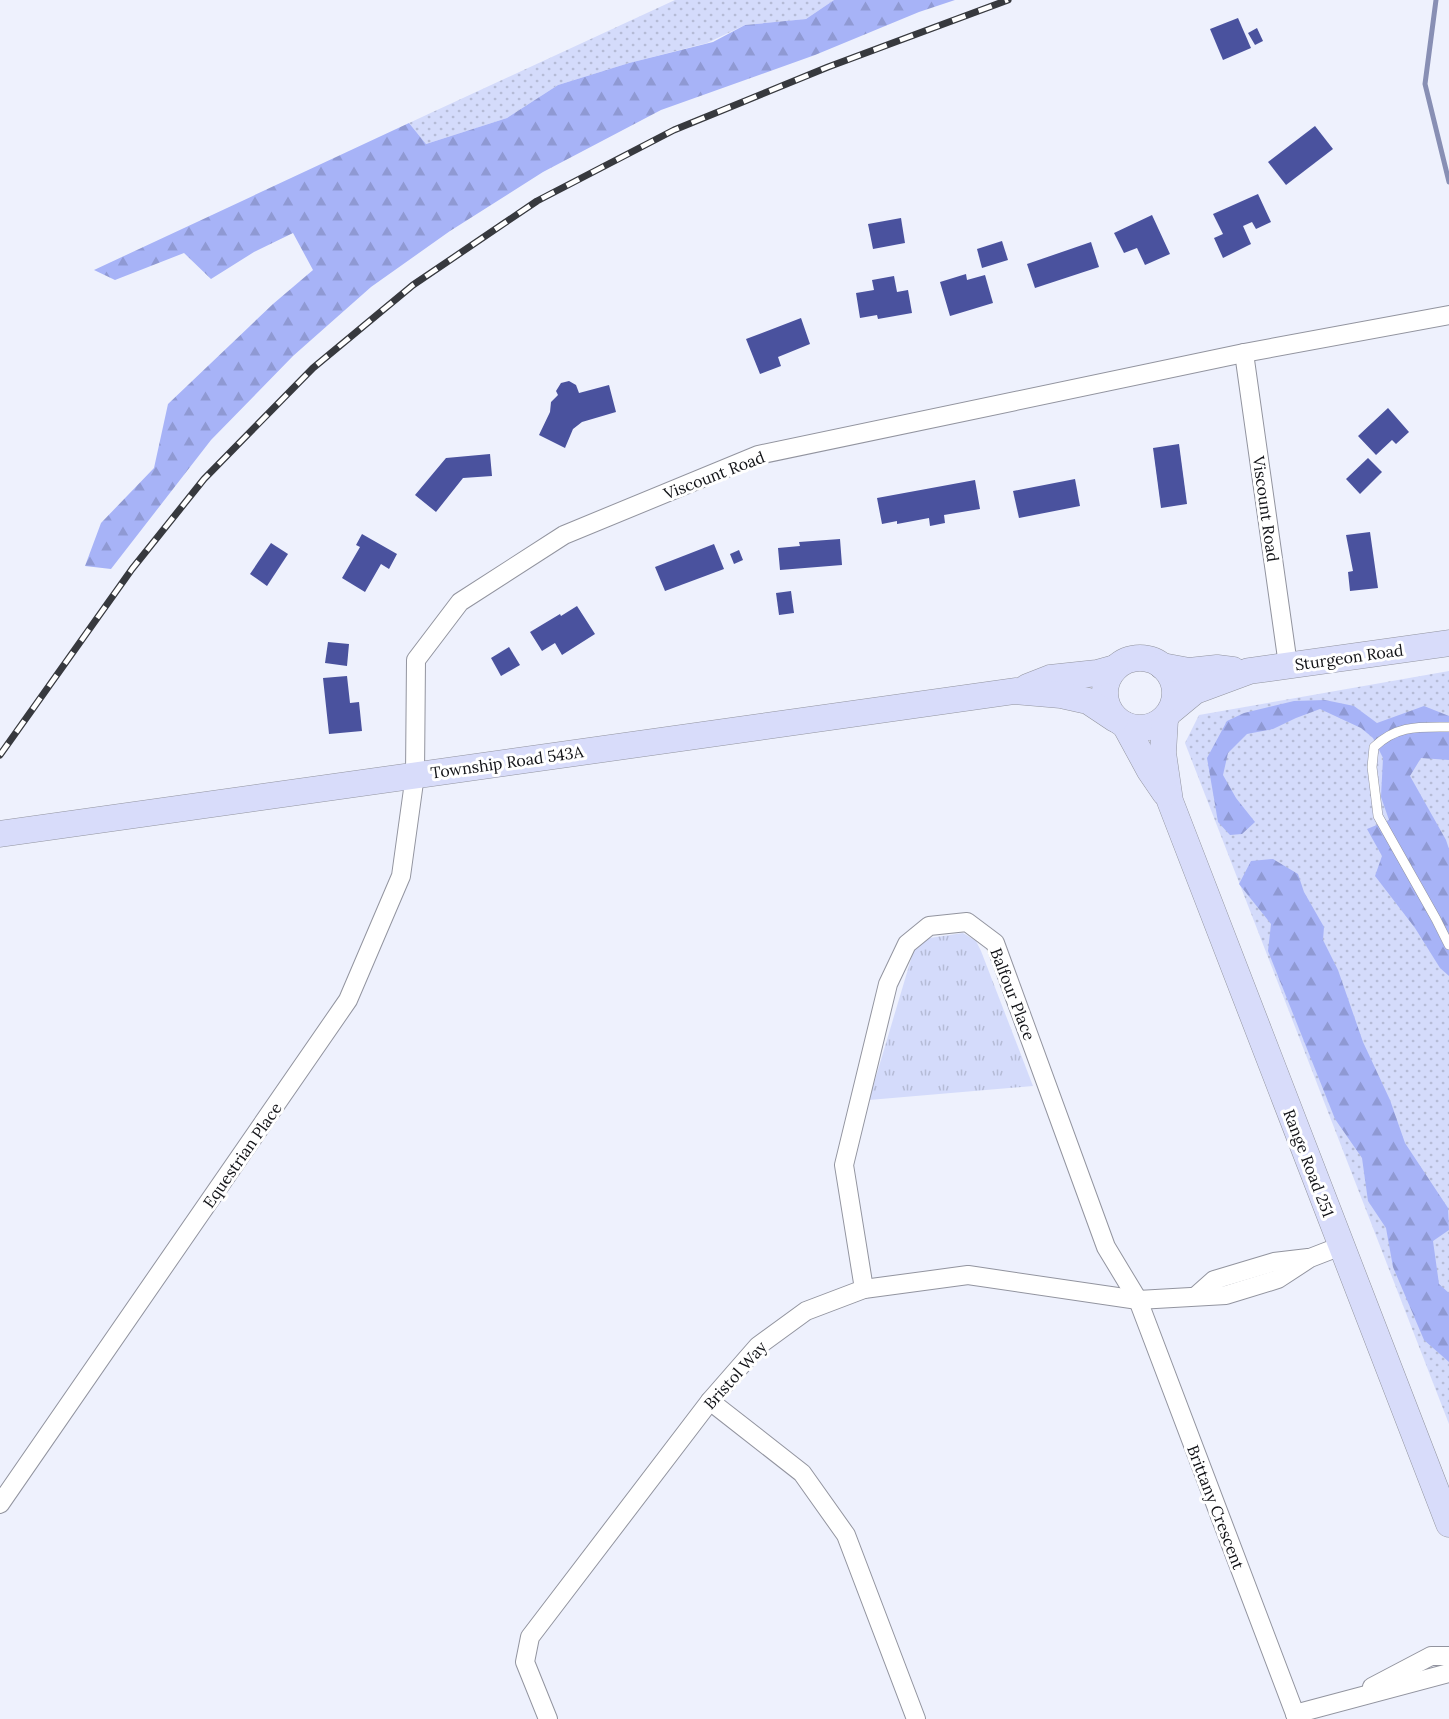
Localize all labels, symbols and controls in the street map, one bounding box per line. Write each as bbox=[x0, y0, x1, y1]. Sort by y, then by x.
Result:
street label: Viscount Road bbox=[660, 446, 768, 504]
street label: Viscount Road bbox=[1249, 454, 1283, 564]
street label: Sturgeon Road bbox=[1293, 639, 1405, 675]
street label: Township Road 543A bbox=[429, 741, 586, 783]
street label: Balfour Place bbox=[986, 945, 1040, 1043]
street label: Equestrian Place bbox=[198, 1098, 286, 1211]
street label: Range Road 251 bbox=[1279, 1106, 1339, 1220]
street label: Bristol Way bbox=[699, 1336, 771, 1413]
street label: Brittany Crescent bbox=[1183, 1442, 1249, 1573]

